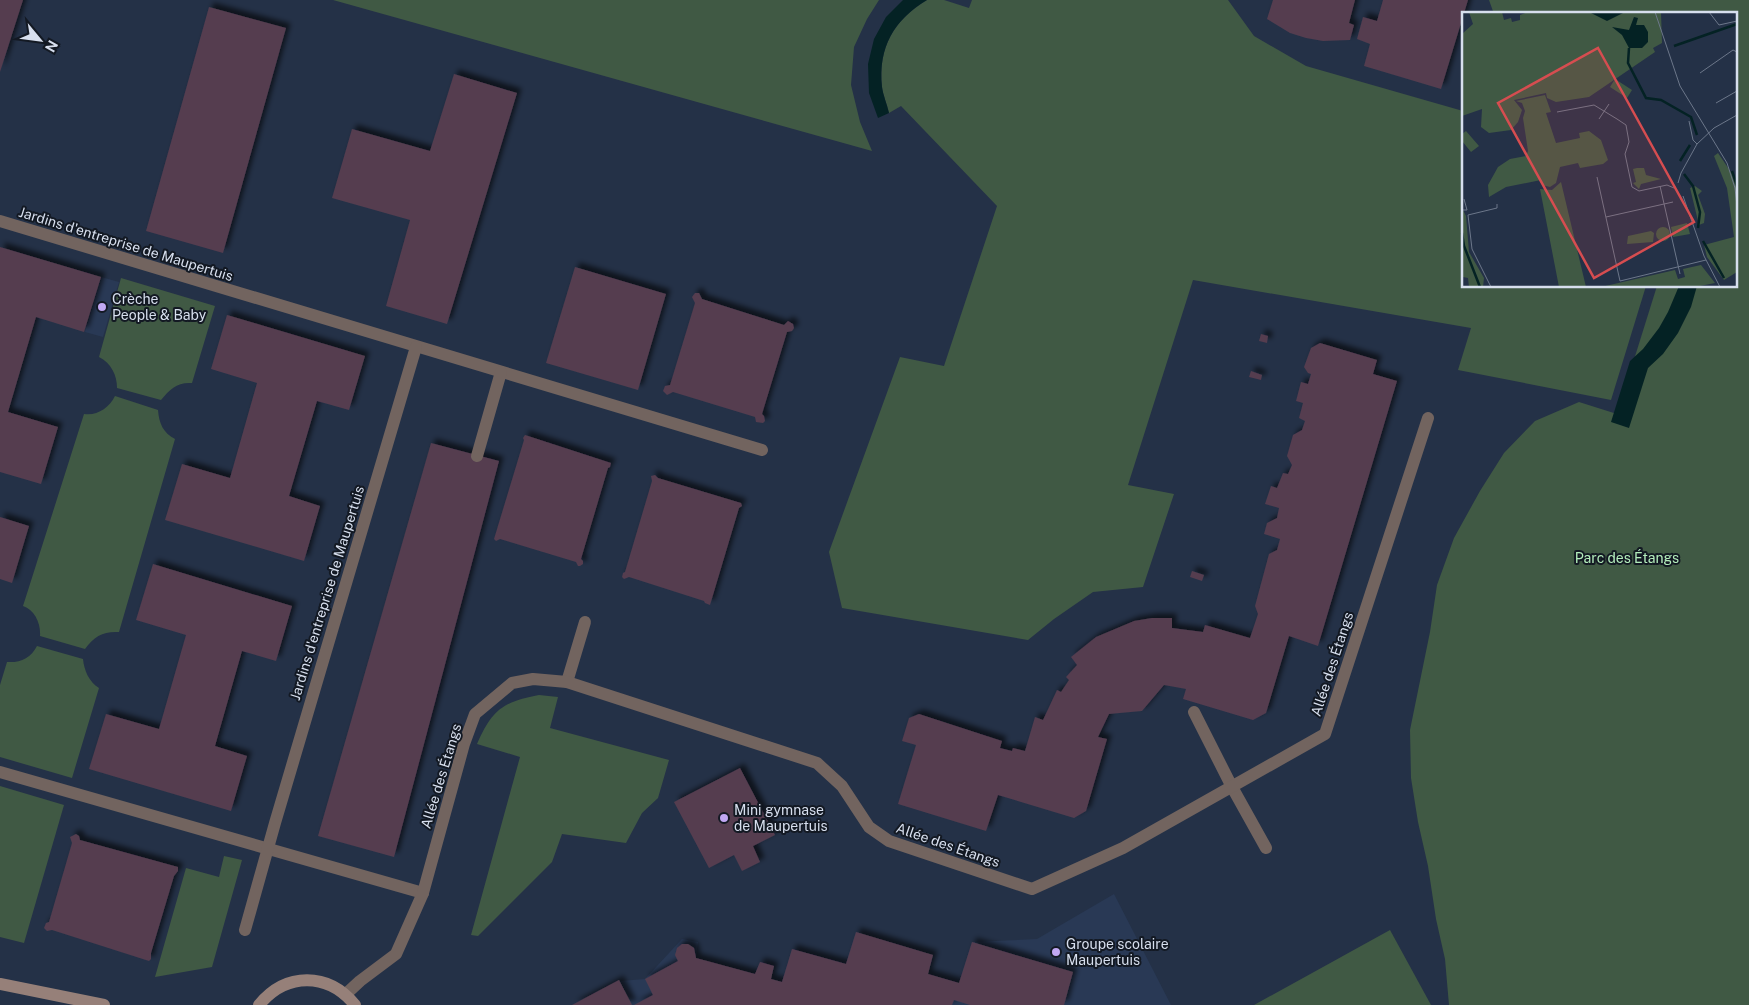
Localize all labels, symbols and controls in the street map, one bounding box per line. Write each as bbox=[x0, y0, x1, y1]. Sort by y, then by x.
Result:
inset map bbox=[1462, 12, 1736, 288]
north arrow bbox=[15, 15, 65, 65]
text: N bbox=[42, 38, 61, 55]
street label: Jardins d'entreprise de Maupertuis bbox=[17, 204, 235, 284]
place label: Crèche People & Baby bbox=[112, 291, 207, 323]
marker: Crèche People & Baby bbox=[96, 301, 108, 313]
street label: Jardins d'entreprise de Maupertuis bbox=[287, 484, 367, 702]
park label: Parc des Étangs bbox=[1575, 549, 1679, 566]
street label: Allée des Étangs bbox=[1307, 610, 1356, 718]
street label: Allée des Étangs bbox=[417, 721, 465, 830]
place label: Mini gymnase de Maupertuis bbox=[734, 802, 828, 834]
marker: Mini gymnase de Maupertuis bbox=[718, 812, 730, 824]
street label: Allée des Étangs bbox=[894, 819, 1002, 870]
place label: Groupe scolaire Maupertuis bbox=[1066, 936, 1169, 968]
marker: Groupe scolaire Maupertuis bbox=[1050, 946, 1062, 958]

